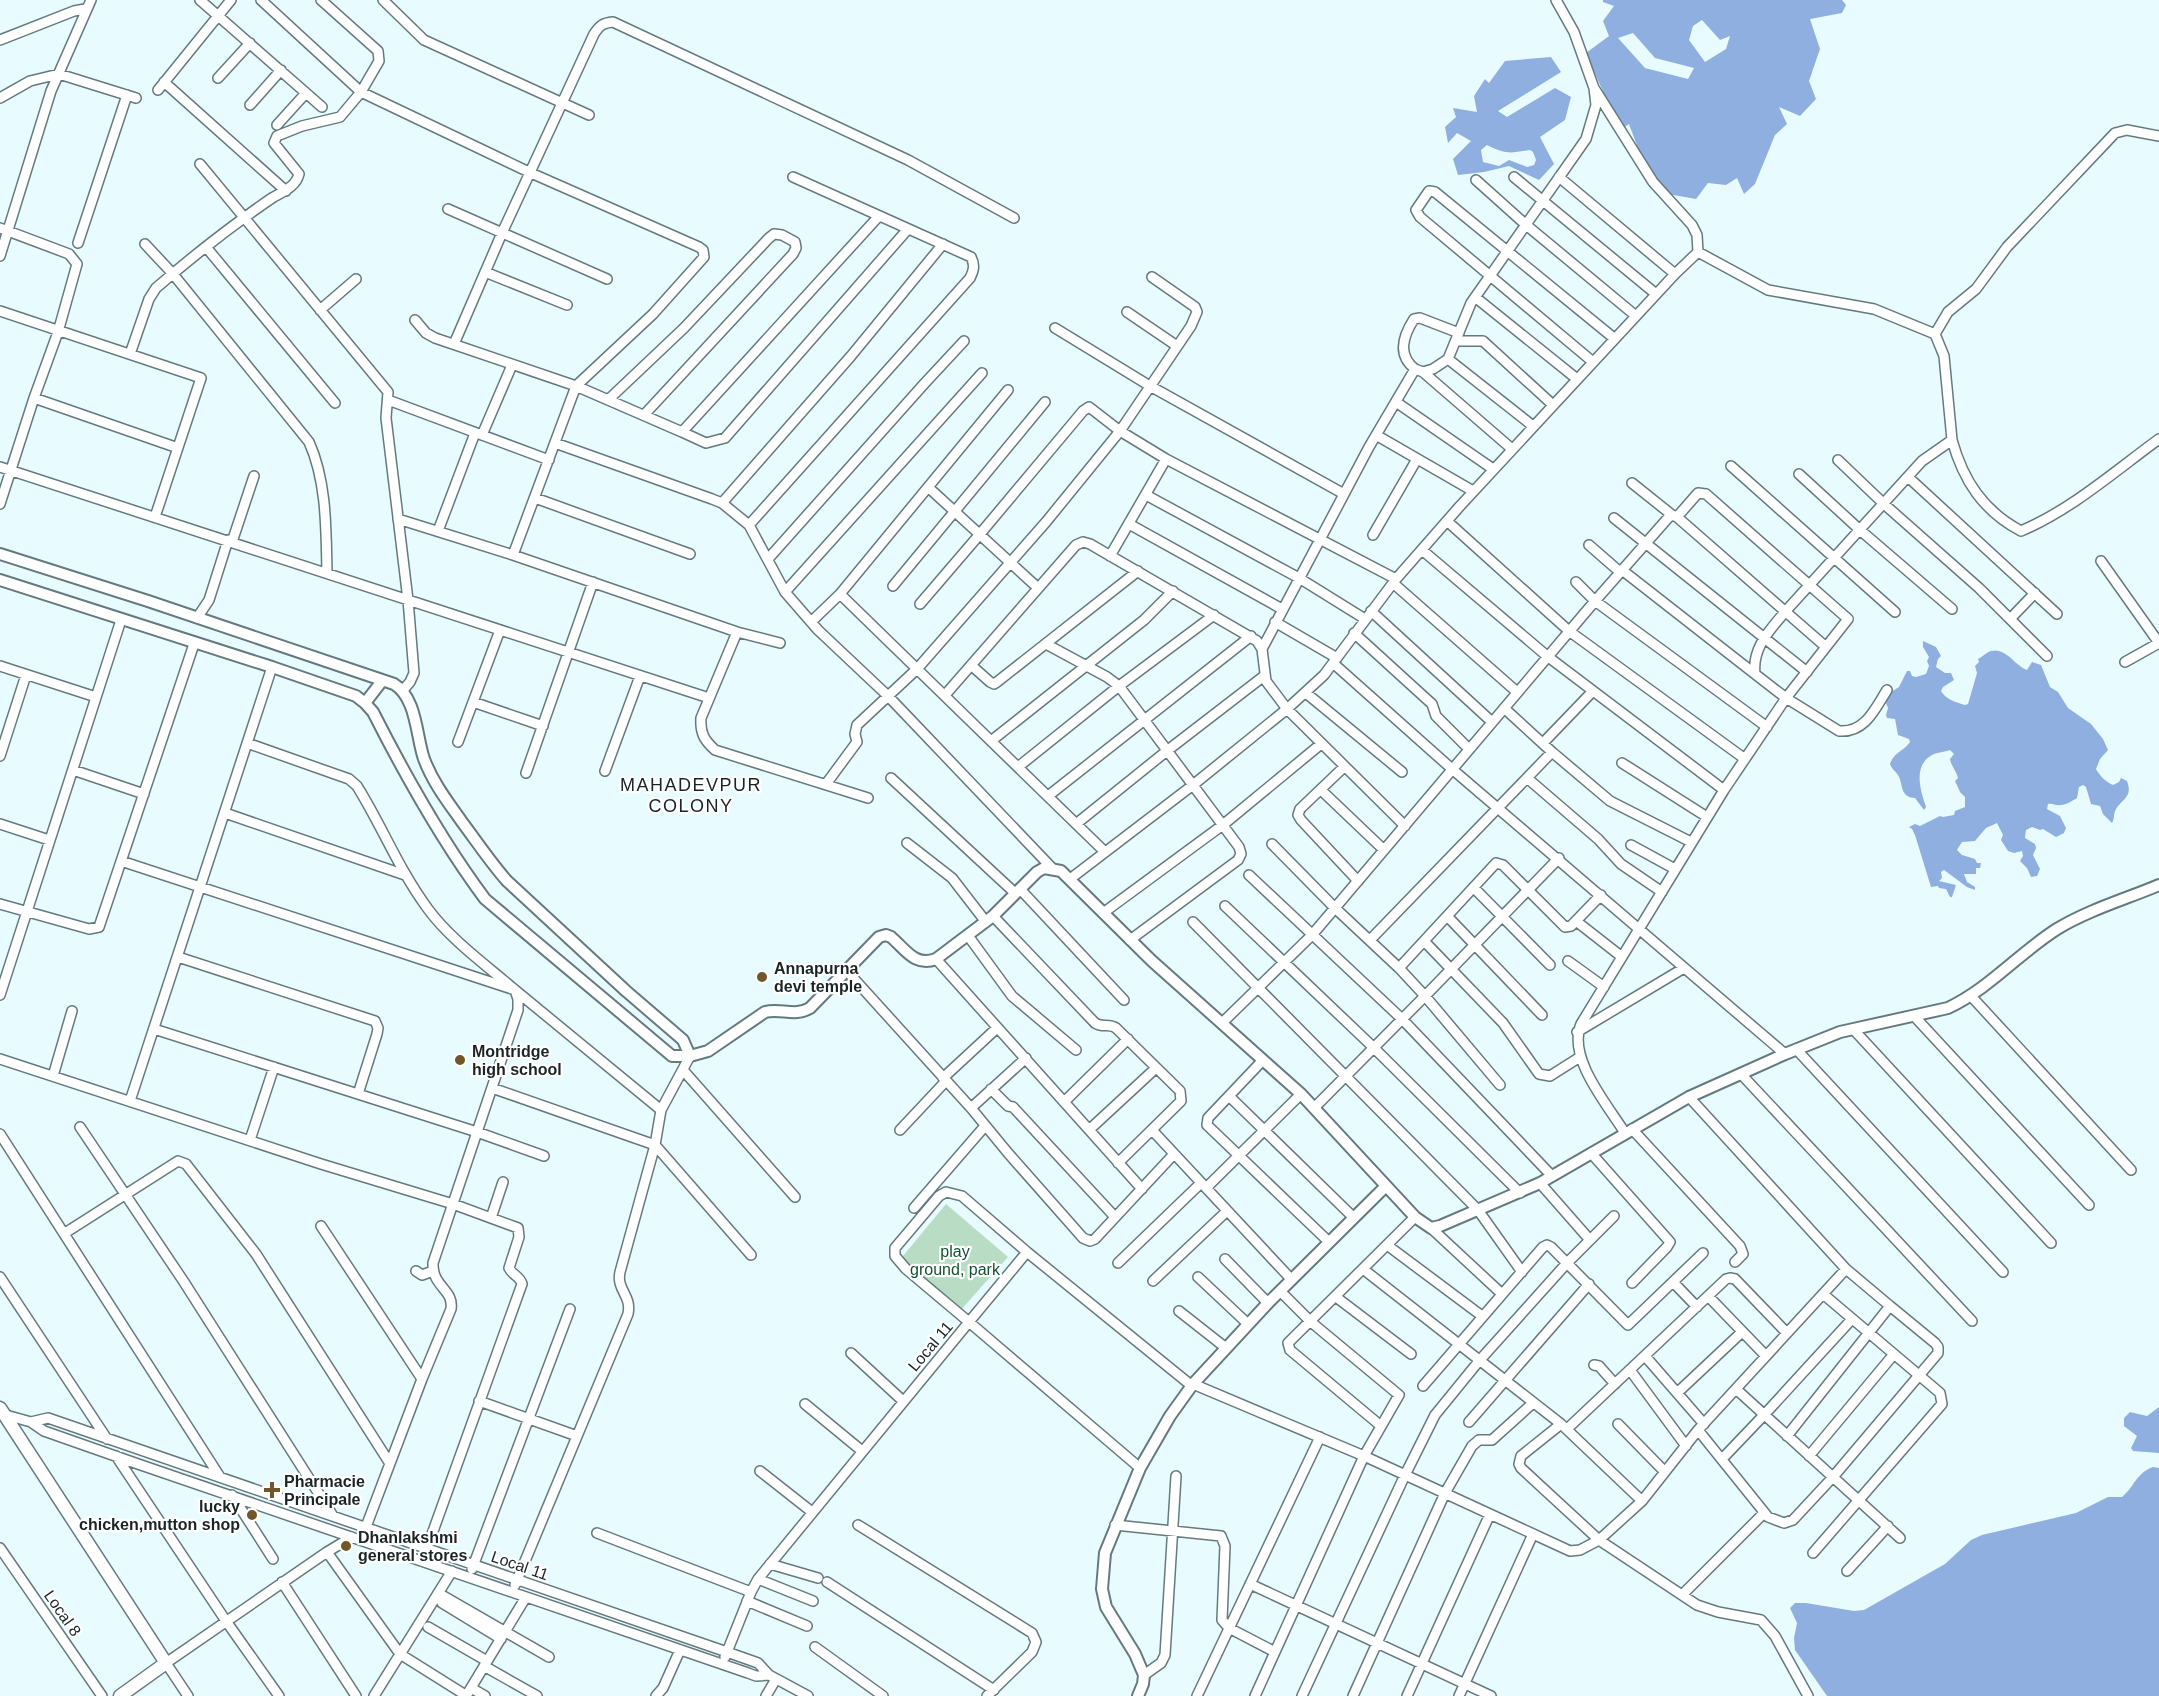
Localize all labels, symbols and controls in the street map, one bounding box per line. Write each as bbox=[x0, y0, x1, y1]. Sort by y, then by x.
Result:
district label: MAHADEVPUR COLONY bbox=[620, 775, 762, 816]
place label: Annapurna devi temple bbox=[774, 960, 862, 995]
marker: Annapurna devi temple bbox=[755, 970, 769, 984]
place label: Montridge high school bbox=[472, 1043, 562, 1078]
marker: Montridge high school bbox=[453, 1053, 467, 1067]
park label: play ground, park bbox=[910, 1243, 1001, 1278]
street label: Local 11 bbox=[905, 1318, 956, 1375]
place label: Pharmacie Principale bbox=[284, 1473, 365, 1508]
marker: Pharmacie Principale bbox=[265, 1483, 279, 1497]
place label: lucky chicken,mutton shop bbox=[79, 1498, 240, 1533]
marker: lucky chicken,mutton shop bbox=[245, 1508, 259, 1522]
place label: Dhanlakshmi general stores bbox=[358, 1529, 467, 1564]
marker: Dhanlakshmi general stores bbox=[339, 1539, 353, 1553]
street label: Local 11 bbox=[489, 1548, 551, 1583]
street label: Local 8 bbox=[41, 1587, 84, 1639]

